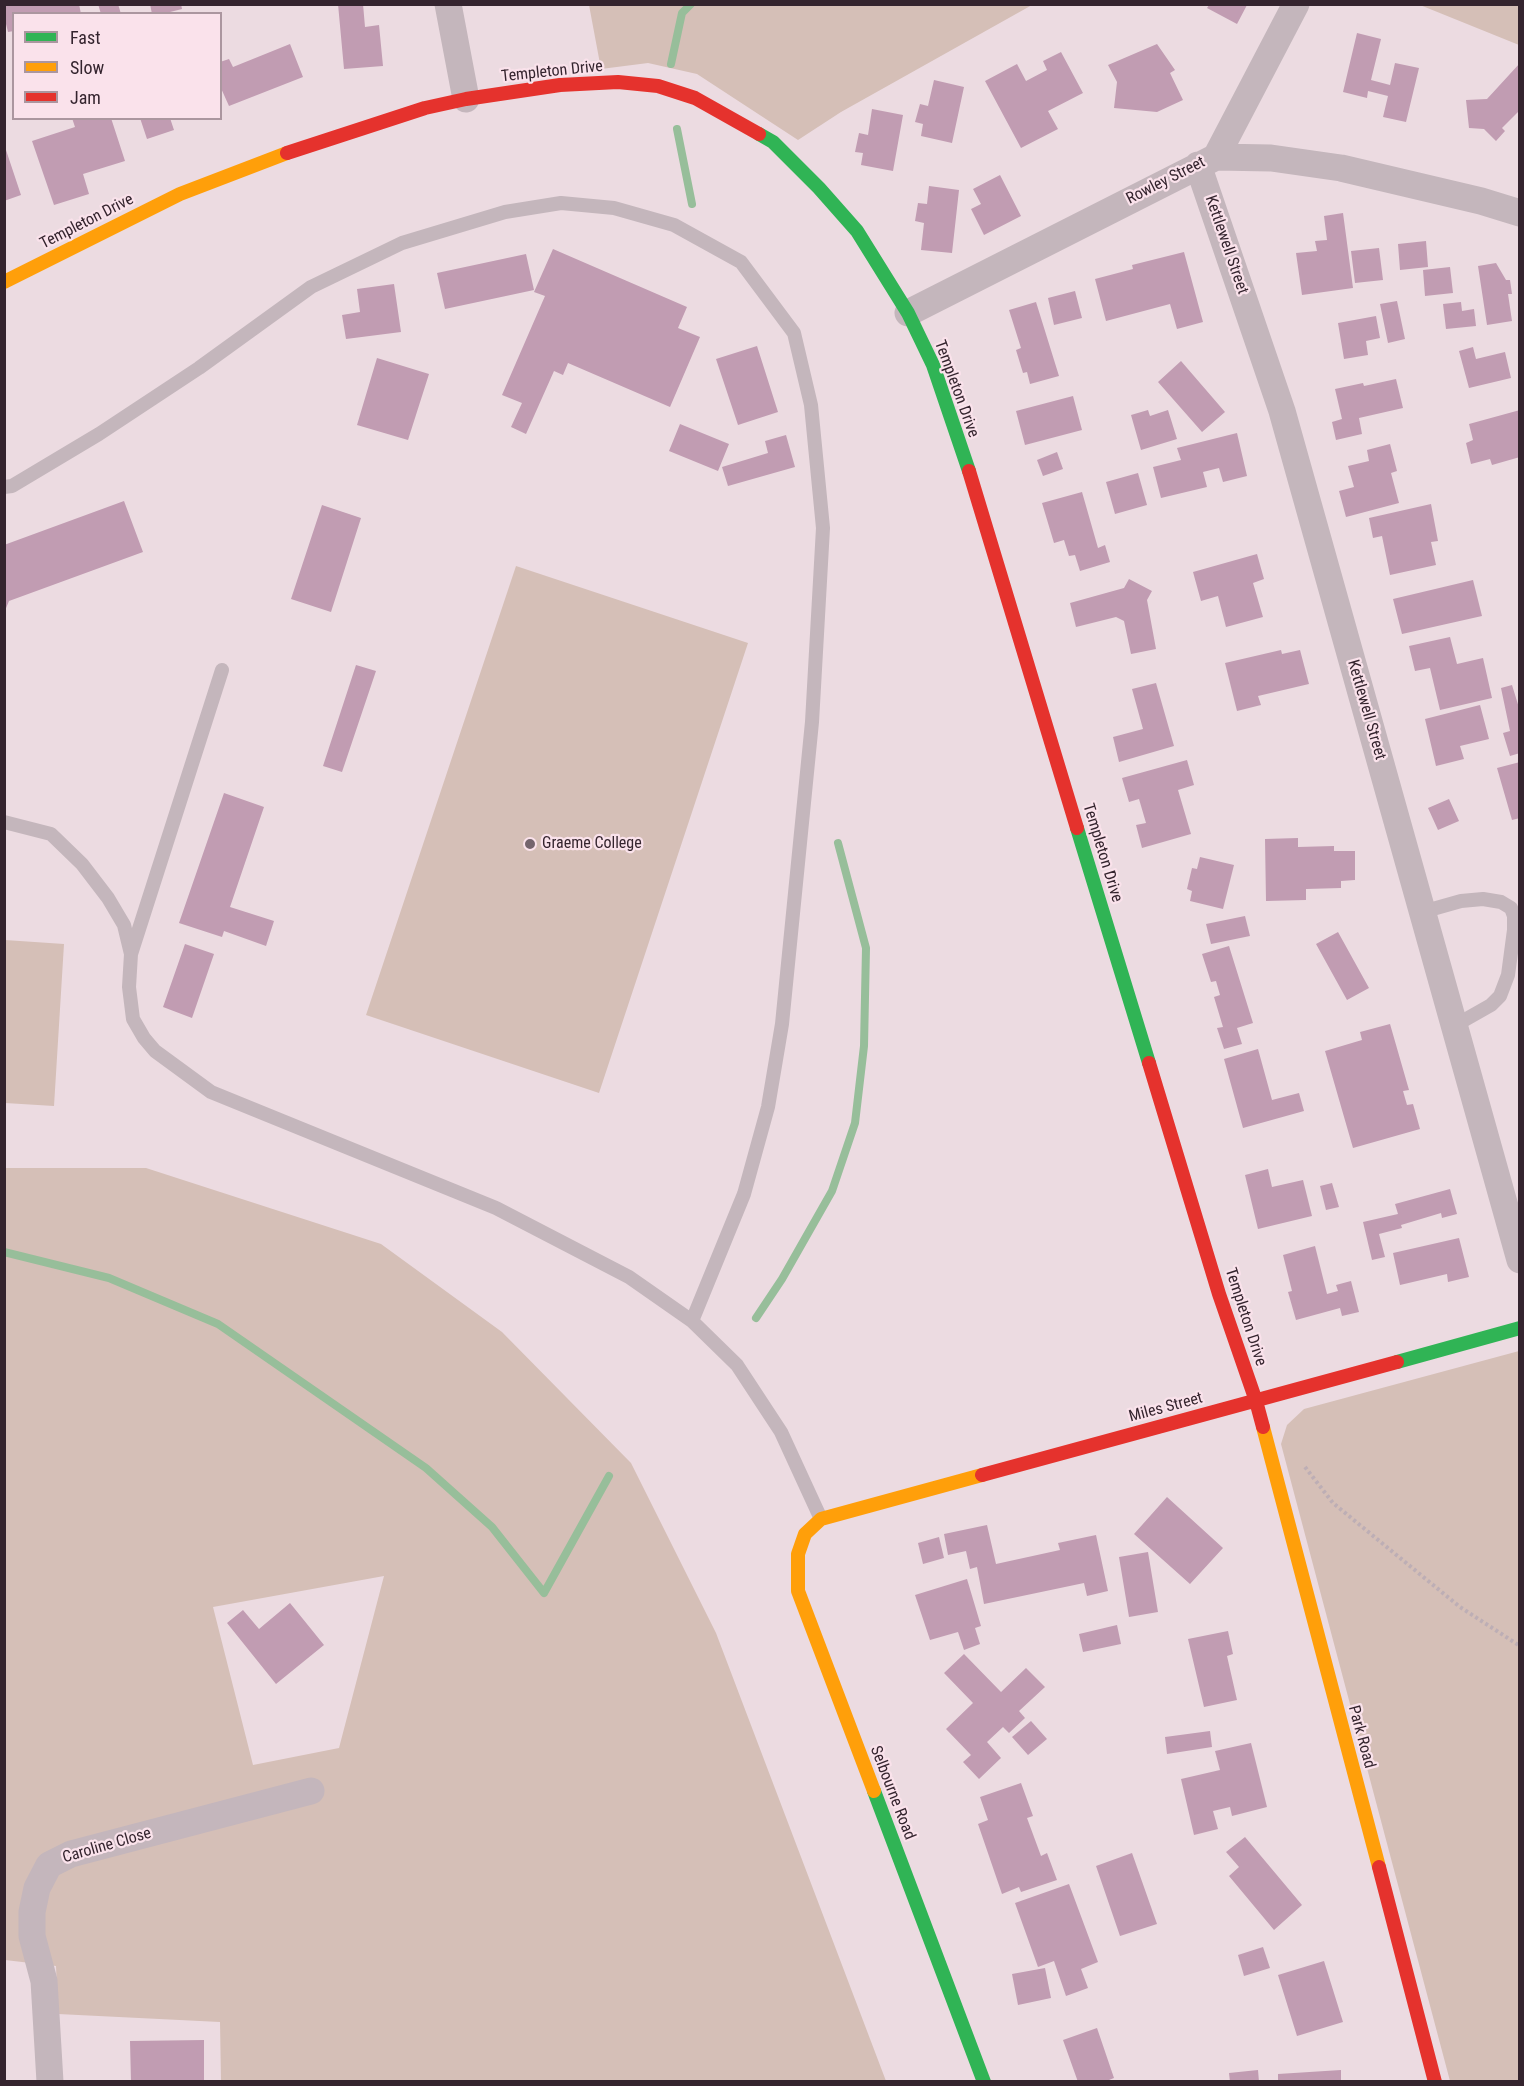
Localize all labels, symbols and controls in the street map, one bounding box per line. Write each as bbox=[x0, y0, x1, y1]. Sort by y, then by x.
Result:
legend bbox=[12, 12, 222, 120]
text: Fast bbox=[70, 27, 101, 48]
text: Slow bbox=[70, 57, 104, 78]
street label: Templeton Drive bbox=[500, 57, 604, 87]
text: Jam bbox=[70, 87, 101, 108]
street label: Rowley Street bbox=[1123, 153, 1209, 209]
street label: Templeton Drive bbox=[37, 190, 137, 254]
street label: Kettlewell Street bbox=[1200, 193, 1252, 297]
street label: Templeton Drive bbox=[930, 338, 982, 440]
street label: Kettlewell Street bbox=[1343, 658, 1389, 762]
street label: Templeton Drive bbox=[1078, 801, 1126, 905]
place label: Graeme College bbox=[542, 834, 642, 854]
marker: Graeme College bbox=[523, 837, 537, 851]
street label: Templeton Drive bbox=[1220, 1265, 1270, 1369]
street label: Miles Street bbox=[1127, 1389, 1205, 1427]
street label: Park Road bbox=[1343, 1703, 1379, 1771]
street label: Selbourne Road bbox=[865, 1743, 919, 1843]
street label: Caroline Close bbox=[60, 1824, 154, 1868]

